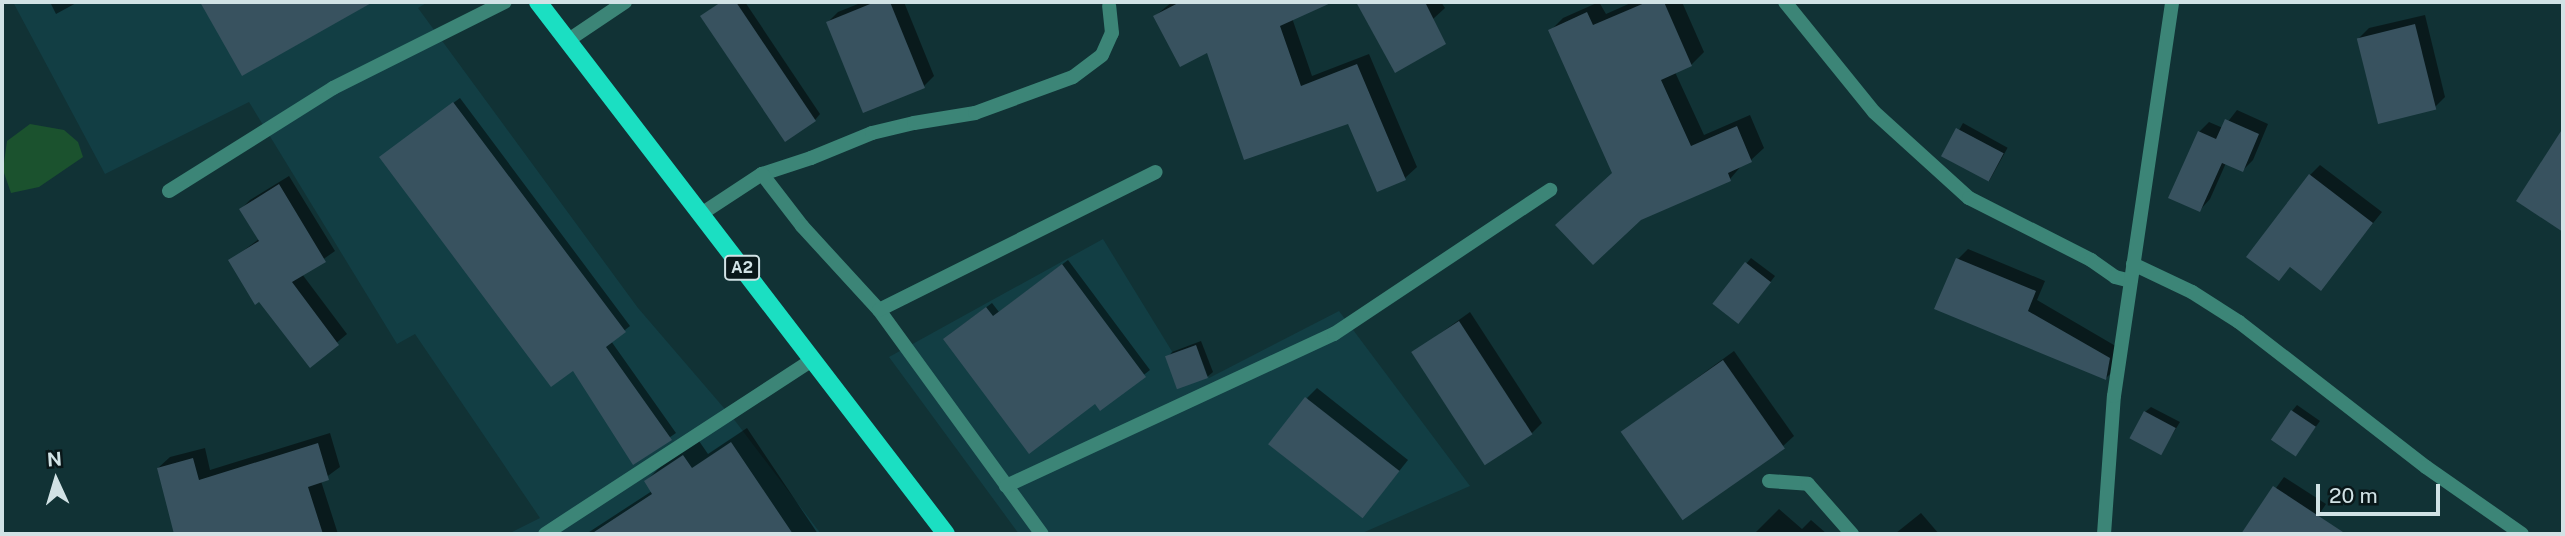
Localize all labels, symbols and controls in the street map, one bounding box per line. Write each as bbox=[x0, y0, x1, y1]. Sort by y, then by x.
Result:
road number: A2 bbox=[723, 256, 761, 280]
north arrow bbox=[21, 445, 91, 515]
text: N bbox=[46, 448, 63, 471]
scale bar bbox=[2320, 470, 2444, 514]
text: 20 m bbox=[2329, 483, 2378, 508]

